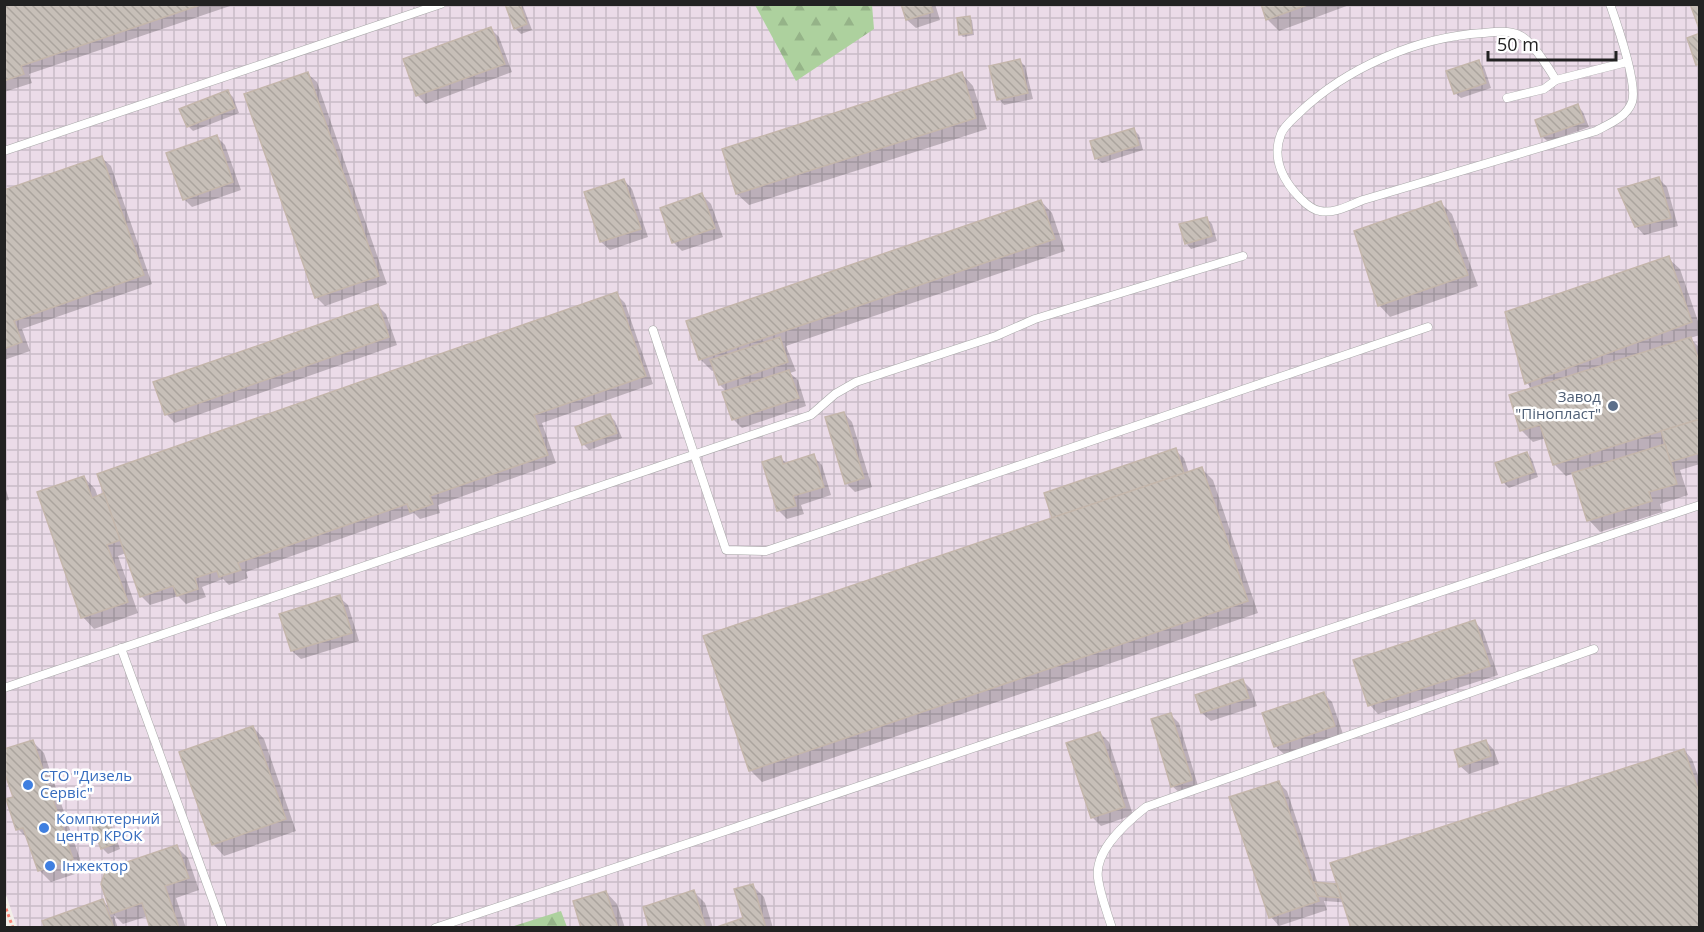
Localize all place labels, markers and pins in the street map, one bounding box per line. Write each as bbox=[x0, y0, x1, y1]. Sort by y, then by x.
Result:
place label: Завод "Пінопласт" bbox=[1515, 386, 1601, 423]
marker: Завод "Пінопласт" bbox=[1606, 399, 1620, 413]
place label: СТО "Дизель Сервіс" bbox=[40, 765, 132, 802]
marker: СТО "Дизель Сервіс" bbox=[21, 778, 35, 792]
place label: Компютерний центр КРОК bbox=[56, 808, 160, 845]
marker: Компютерний центр КРОК bbox=[37, 821, 51, 835]
place label: Інжектор bbox=[62, 855, 128, 875]
marker: Інжектор bbox=[43, 859, 57, 873]

